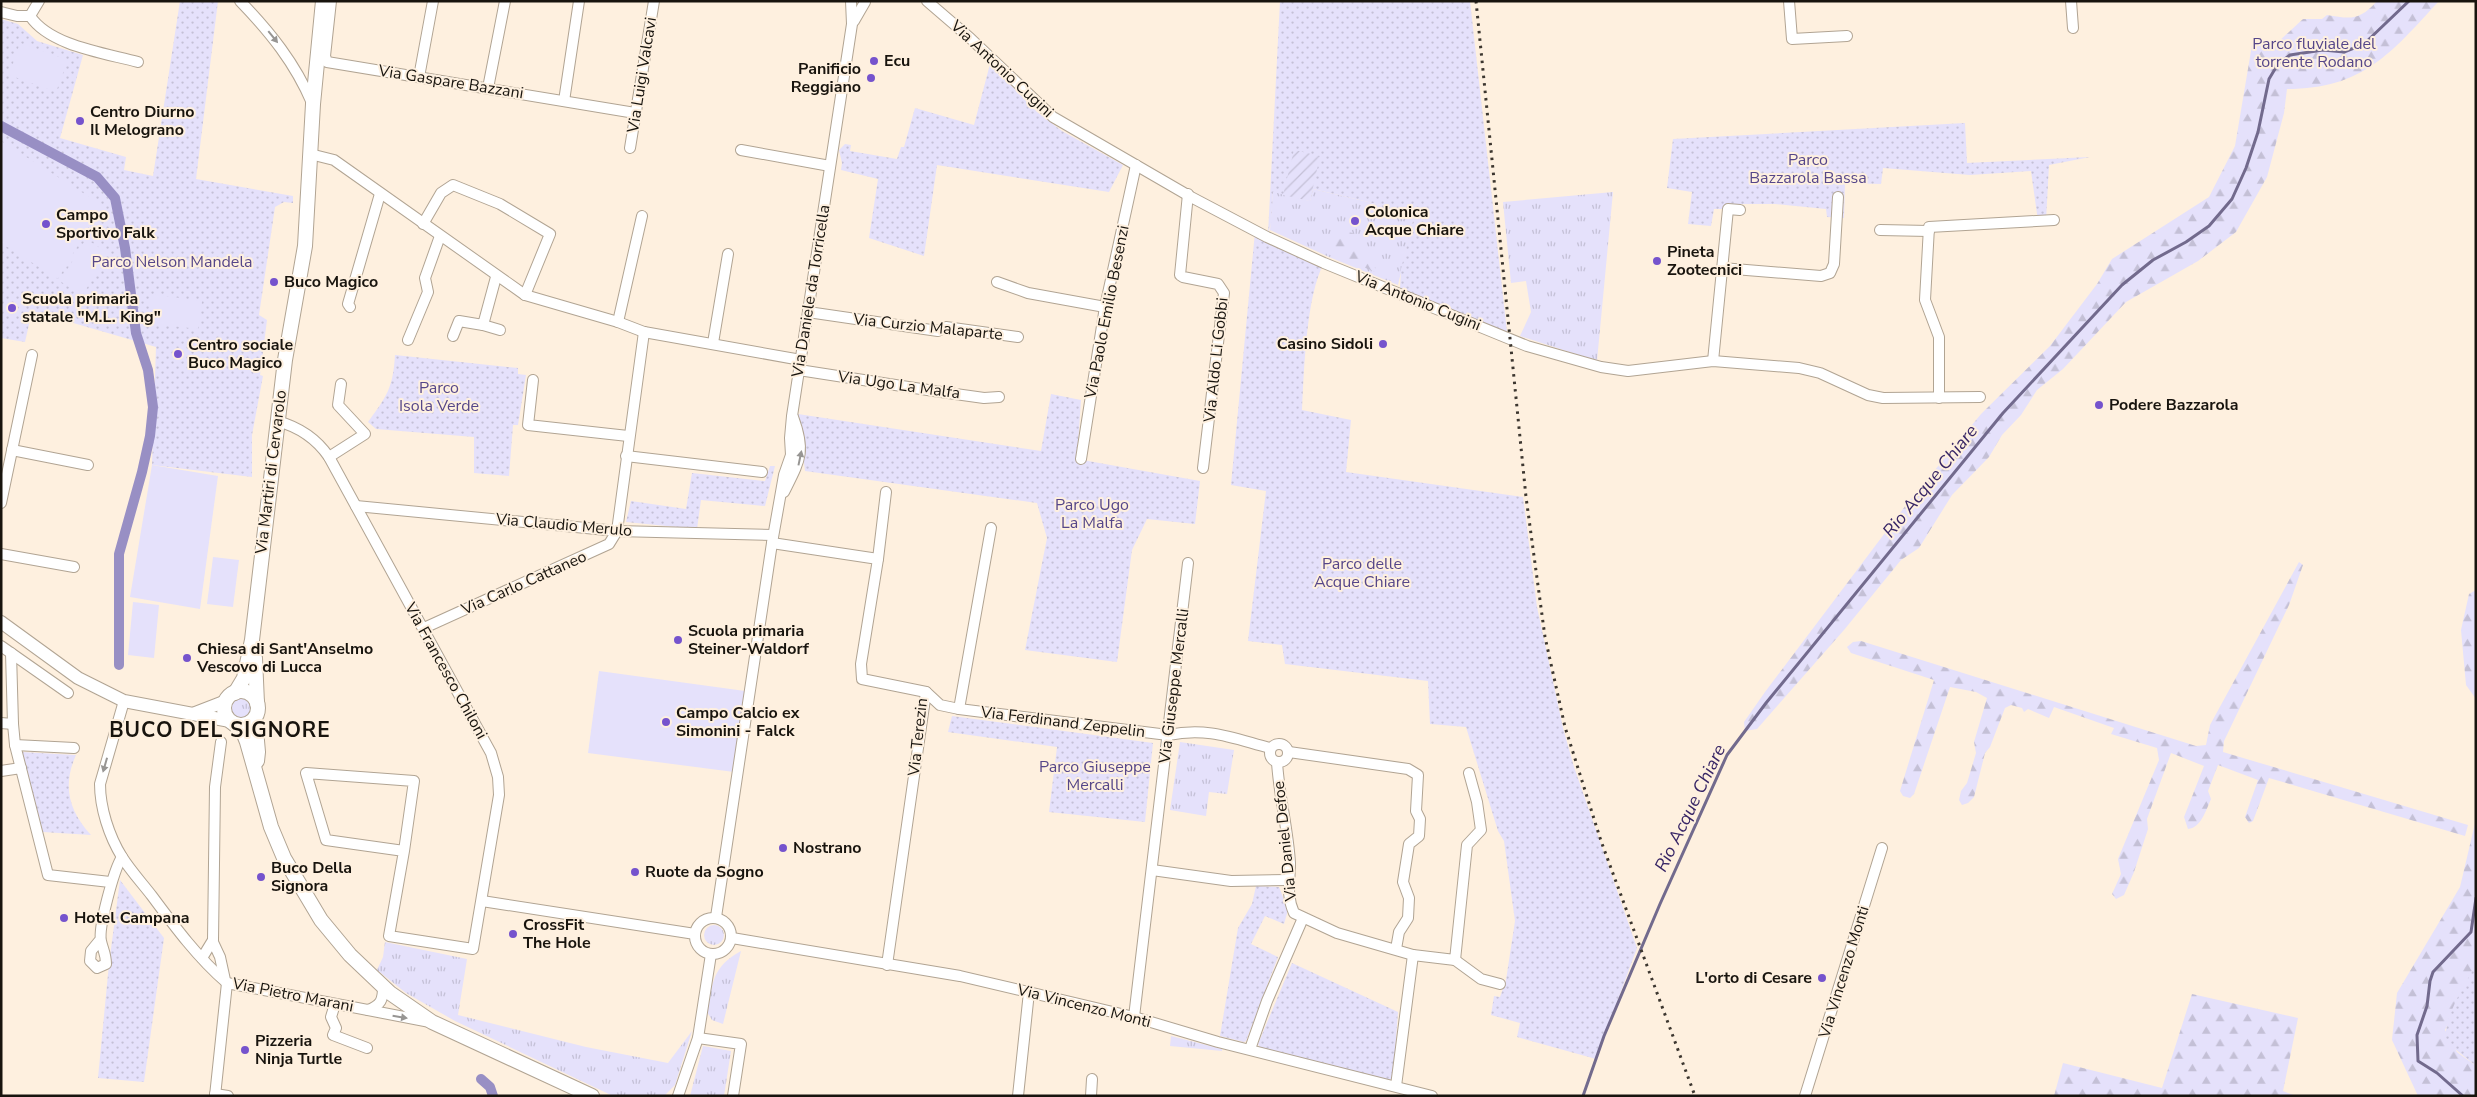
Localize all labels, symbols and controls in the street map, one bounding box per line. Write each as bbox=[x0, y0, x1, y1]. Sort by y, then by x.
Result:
street label: Via Antonio Cugini bbox=[945, 15, 1058, 123]
street label: Via Luigi Valcavi bbox=[622, 16, 662, 135]
one-way arrow bbox=[267, 30, 278, 43]
park label: Parco fluviale del torrente Rodano bbox=[2252, 33, 2376, 73]
place label: Ecu bbox=[884, 50, 910, 72]
marker: Ecu bbox=[868, 55, 880, 67]
place label: Panificio Reggiano bbox=[791, 58, 861, 98]
street label: Via Gaspare Bazzani bbox=[376, 60, 525, 104]
marker: Panificio Reggiano bbox=[865, 72, 877, 84]
place label: Centro Diurno Il Melograno bbox=[90, 101, 195, 141]
marker: Centro Diurno Il Melograno bbox=[74, 115, 86, 127]
park label: Parco Bazzarola Bassa bbox=[1749, 149, 1867, 189]
place label: Colonica Acque Chiare bbox=[1365, 201, 1464, 241]
street label: Via Daniele da Torricella bbox=[786, 203, 836, 380]
place label: Campo Sportivo Falk bbox=[56, 204, 155, 244]
marker: Colonica Acque Chiare bbox=[1349, 215, 1361, 227]
marker: Campo Sportivo Falk bbox=[40, 218, 52, 230]
street label: Via Paolo Emilio Besenzi bbox=[1079, 223, 1135, 401]
place label: Pineta Zootecnici bbox=[1667, 241, 1742, 281]
park label: Parco Nelson Mandela bbox=[91, 251, 253, 273]
marker: Pineta Zootecnici bbox=[1651, 255, 1663, 267]
street label: Via Antonio Cugini bbox=[1351, 265, 1484, 336]
place label: Buco Magico bbox=[284, 271, 378, 293]
marker: Buco Magico bbox=[268, 276, 280, 288]
place label: Scuola primaria statale "M.L. King" bbox=[22, 288, 161, 328]
street label: Via Aldo Li Gobbi bbox=[1198, 296, 1233, 424]
marker: Scuola primaria statale "M.L. King" bbox=[6, 302, 18, 314]
street label: Via Curzio Malaparte bbox=[851, 308, 1004, 346]
place label: Casino Sidoli bbox=[1277, 333, 1373, 355]
place label: Centro sociale Buco Magico bbox=[188, 334, 294, 374]
marker: Casino Sidoli bbox=[1377, 338, 1389, 350]
marker: Centro sociale Buco Magico bbox=[172, 348, 184, 360]
street label: Via Ugo La Malfa bbox=[835, 365, 962, 404]
park label: Parco Isola Verde bbox=[399, 377, 479, 417]
street label: Via Martiri di Cervarolo bbox=[250, 389, 292, 556]
place label: Podere Bazzarola bbox=[2109, 394, 2238, 416]
marker: Podere Bazzarola bbox=[2093, 399, 2105, 411]
water label: Rio Acque Chiare bbox=[1877, 419, 1983, 542]
one-way arrow bbox=[796, 450, 804, 465]
park label: Parco Ugo La Malfa bbox=[1055, 494, 1129, 534]
street label: Via Claudio Merulo bbox=[494, 508, 633, 542]
street label: Via Carlo Cattaneo bbox=[457, 546, 590, 621]
park label: Parco delle Acque Chiare bbox=[1314, 553, 1410, 593]
street label: Via Francesco Chiloni bbox=[399, 598, 493, 743]
street label: Via Giuseppe Mercalli bbox=[1153, 607, 1194, 766]
place label: Scuola primaria Steiner-Waldorf bbox=[688, 620, 810, 660]
marker: Scuola primaria Steiner-Waldorf bbox=[672, 634, 684, 646]
place label: Chiesa di Sant'Anselmo Vescovo di Lucca bbox=[196, 638, 373, 678]
marker: Chiesa di Sant'Anselmo Vescovo di Lucca bbox=[181, 652, 193, 664]
street label: Via Terezin bbox=[903, 697, 933, 778]
street label: Via Ferdinand Zeppelin bbox=[979, 701, 1146, 743]
place label: Campo Calcio ex Simonini - Falck bbox=[676, 702, 800, 742]
district label: BUCO DEL SIGNORE bbox=[109, 716, 331, 744]
marker: Campo Calcio ex Simonini - Falck bbox=[660, 716, 672, 728]
water label: Rio Acque Chiare bbox=[1649, 740, 1731, 876]
park label: Parco Giuseppe Mercalli bbox=[1039, 756, 1151, 796]
one-way arrow bbox=[101, 757, 109, 772]
street label: Via Daniel Defoe bbox=[1268, 780, 1302, 903]
place label: Nostrano bbox=[793, 837, 862, 859]
marker: Nostrano bbox=[777, 842, 789, 854]
place label: Buco Della Signora bbox=[271, 857, 352, 897]
place label: Ruote da Sogno bbox=[645, 861, 764, 883]
marker: Ruote da Sogno bbox=[629, 866, 641, 878]
marker: Buco Della Signora bbox=[255, 871, 267, 883]
street label: Via Vincenzo Monti bbox=[1813, 903, 1875, 1042]
place label: Hotel Campana bbox=[74, 907, 190, 929]
marker: Hotel Campana bbox=[58, 912, 70, 924]
place label: CrossFit The Hole bbox=[523, 914, 591, 954]
marker: CrossFit The Hole bbox=[507, 928, 519, 940]
place label: L'orto di Cesare bbox=[1695, 967, 1812, 989]
street label: Via Pietro Marani bbox=[230, 972, 355, 1018]
marker: L'orto di Cesare bbox=[1816, 972, 1828, 984]
street label: Via Vincenzo Monti bbox=[1014, 978, 1153, 1033]
one-way arrow bbox=[392, 1014, 408, 1022]
place label: Pizzeria Ninja Turtle bbox=[255, 1030, 343, 1070]
marker: Pizzeria Ninja Turtle bbox=[239, 1044, 251, 1056]

